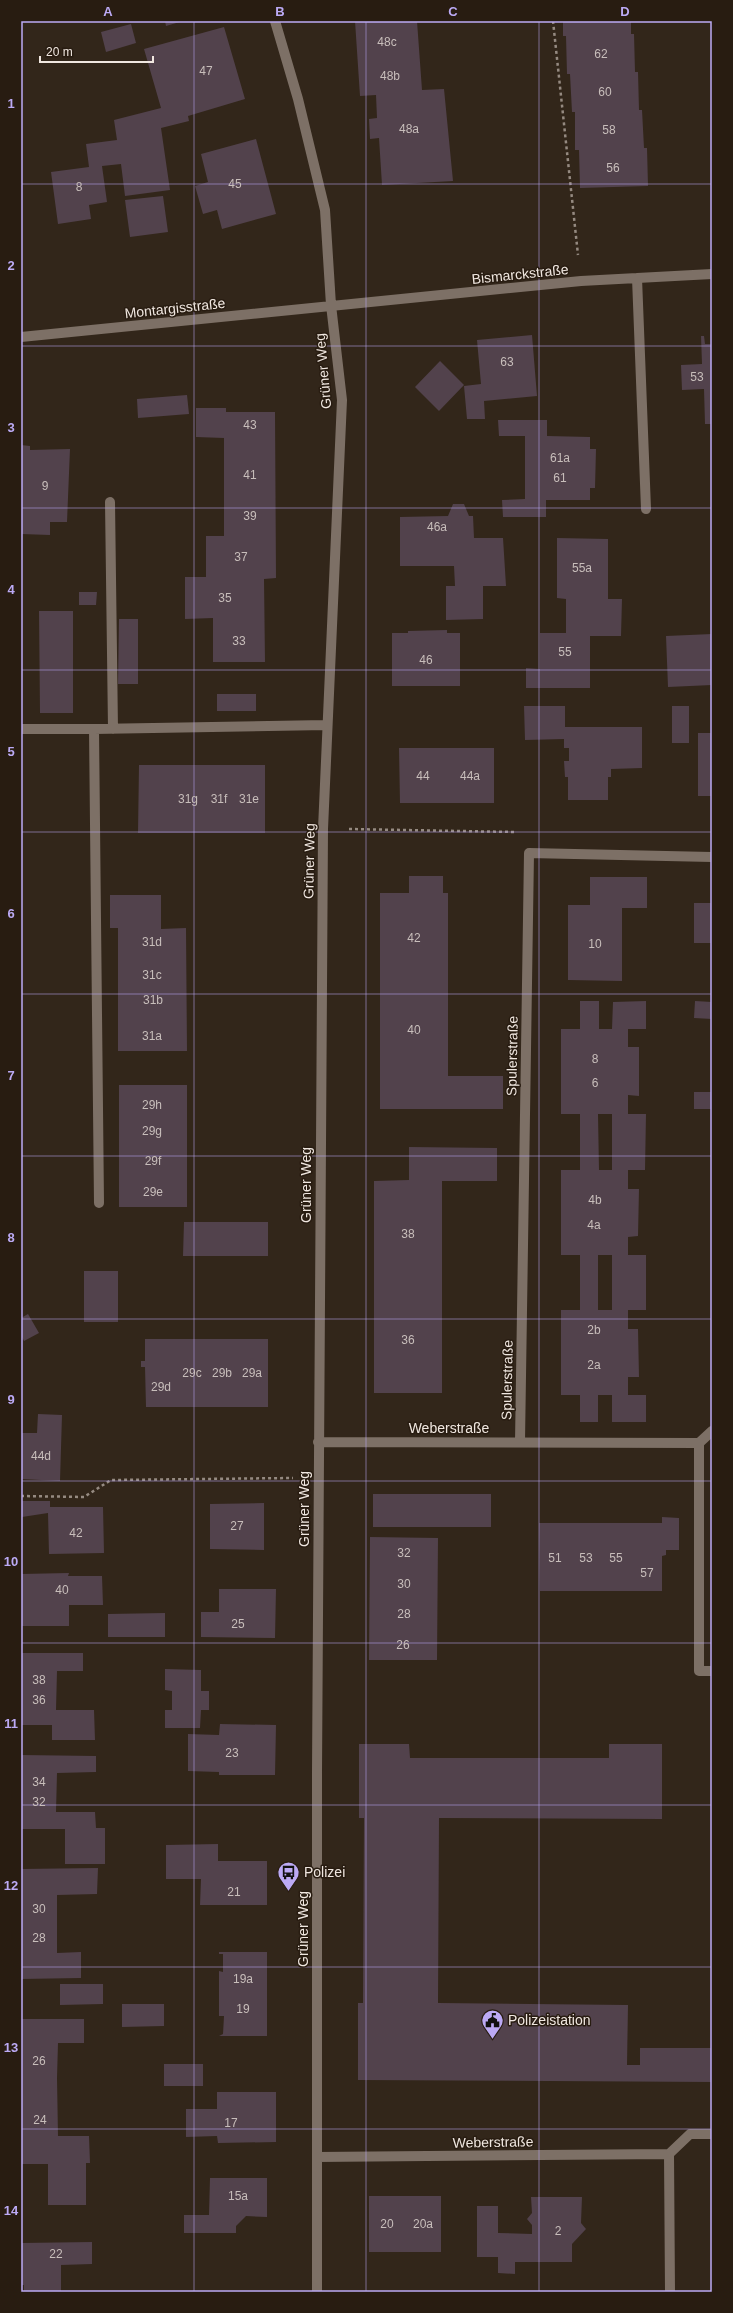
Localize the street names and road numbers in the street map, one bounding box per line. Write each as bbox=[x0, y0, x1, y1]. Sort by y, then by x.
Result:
street label: Bismarckstraße bbox=[471, 261, 569, 287]
street label: Montargisstraße bbox=[124, 295, 226, 321]
street label: Grüner Weg bbox=[312, 332, 334, 410]
street label: Grüner Weg bbox=[300, 823, 318, 899]
street label: Spulerstraße bbox=[503, 1016, 521, 1096]
street label: Grüner Weg bbox=[298, 1147, 314, 1223]
street label: Spulerstraße bbox=[498, 1340, 516, 1420]
street label: Weberstraße bbox=[409, 1420, 490, 1436]
street label: Grüner Weg bbox=[296, 1471, 312, 1547]
street label: Grüner Weg bbox=[295, 1891, 311, 1967]
street label: Weberstraße bbox=[453, 2133, 534, 2151]

